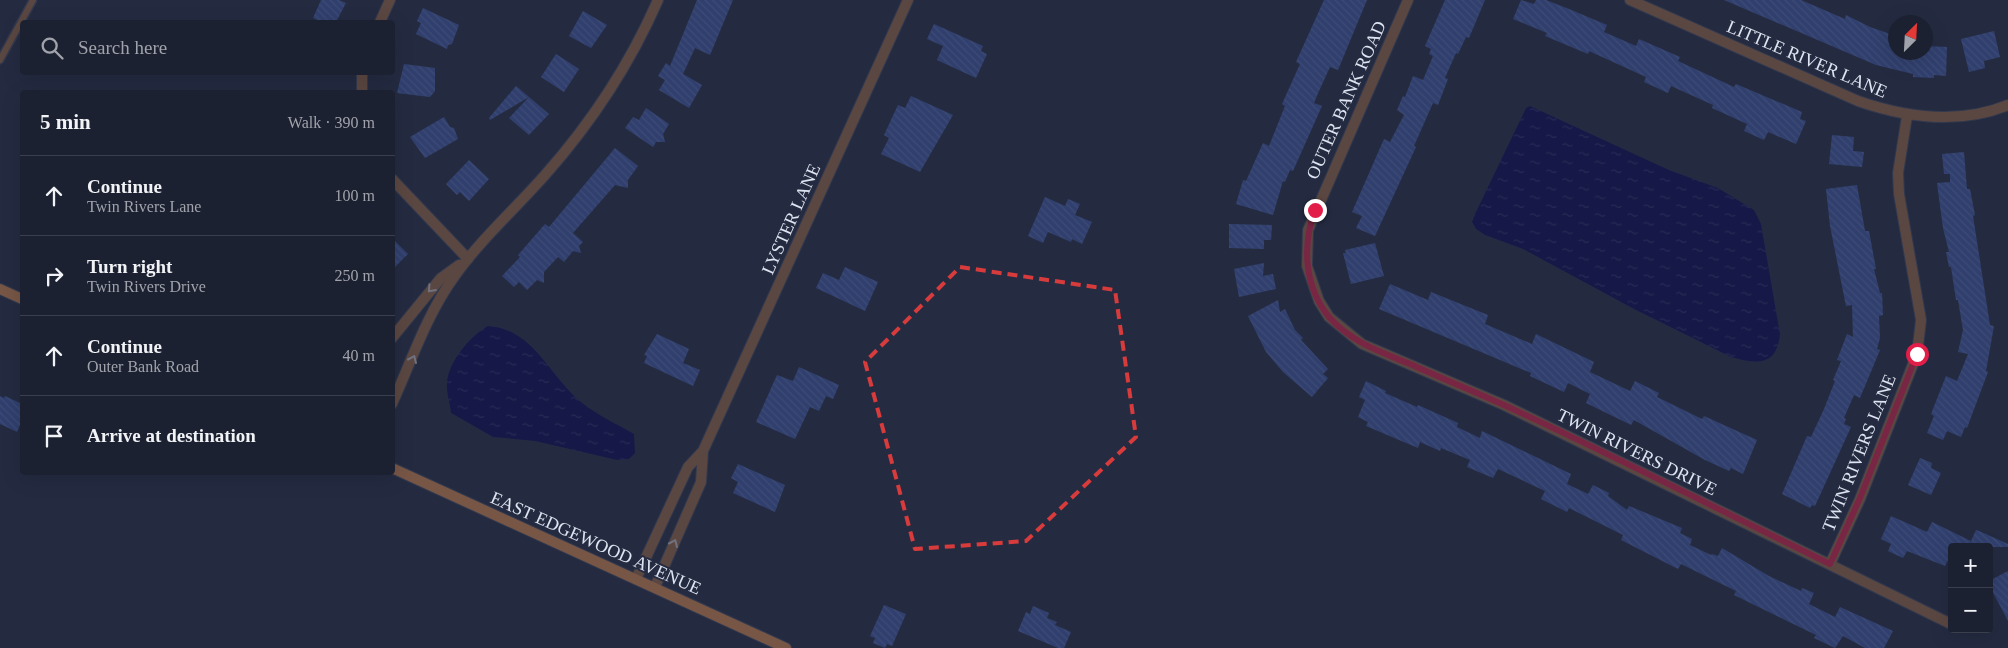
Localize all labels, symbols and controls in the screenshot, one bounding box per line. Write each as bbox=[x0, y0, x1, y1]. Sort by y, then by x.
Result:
north arrow bbox=[1888, 15, 1933, 60]
street label: LITTLE RIVER LANE bbox=[1724, 16, 1890, 102]
street label: OUTER BANK ROAD bbox=[1302, 18, 1390, 182]
search box bbox=[20, 20, 395, 75]
icon: search bbox=[38, 34, 66, 62]
text: Search here bbox=[78, 37, 167, 58]
text: 5 min bbox=[40, 110, 91, 134]
text: Walk · 390 m bbox=[288, 114, 375, 131]
street label: LYSTER LANE bbox=[758, 161, 824, 277]
text: Continue bbox=[87, 176, 162, 197]
icon: ahead bbox=[40, 182, 68, 210]
text: 100 m bbox=[335, 187, 375, 204]
text: Twin Rivers Lane bbox=[87, 198, 201, 215]
route end bbox=[1304, 199, 1327, 222]
text: Turn right bbox=[87, 256, 172, 277]
icon: right bbox=[40, 262, 68, 290]
text: 250 m bbox=[335, 267, 375, 284]
text: Twin Rivers Drive bbox=[87, 278, 206, 295]
one-way arrow bbox=[428, 284, 437, 293]
text: Continue bbox=[87, 336, 162, 357]
icon: ahead bbox=[40, 342, 68, 370]
route start bbox=[1906, 343, 1929, 366]
text: 40 m bbox=[343, 347, 375, 364]
one-way arrow bbox=[406, 355, 417, 364]
text: Outer Bank Road bbox=[87, 358, 199, 375]
street label: TWIN RIVERS LANE bbox=[1818, 371, 1900, 535]
street label: TWIN RIVERS DRIVE bbox=[1554, 405, 1720, 499]
icon: arrive bbox=[40, 422, 68, 450]
text: Arrive at destination bbox=[87, 425, 256, 446]
street label: EAST EDGEWOOD AVENUE bbox=[488, 487, 704, 599]
one-way arrow bbox=[668, 539, 679, 548]
map controls bbox=[1948, 543, 1993, 633]
button: + bbox=[1948, 543, 1993, 588]
button: − bbox=[1948, 588, 1993, 633]

